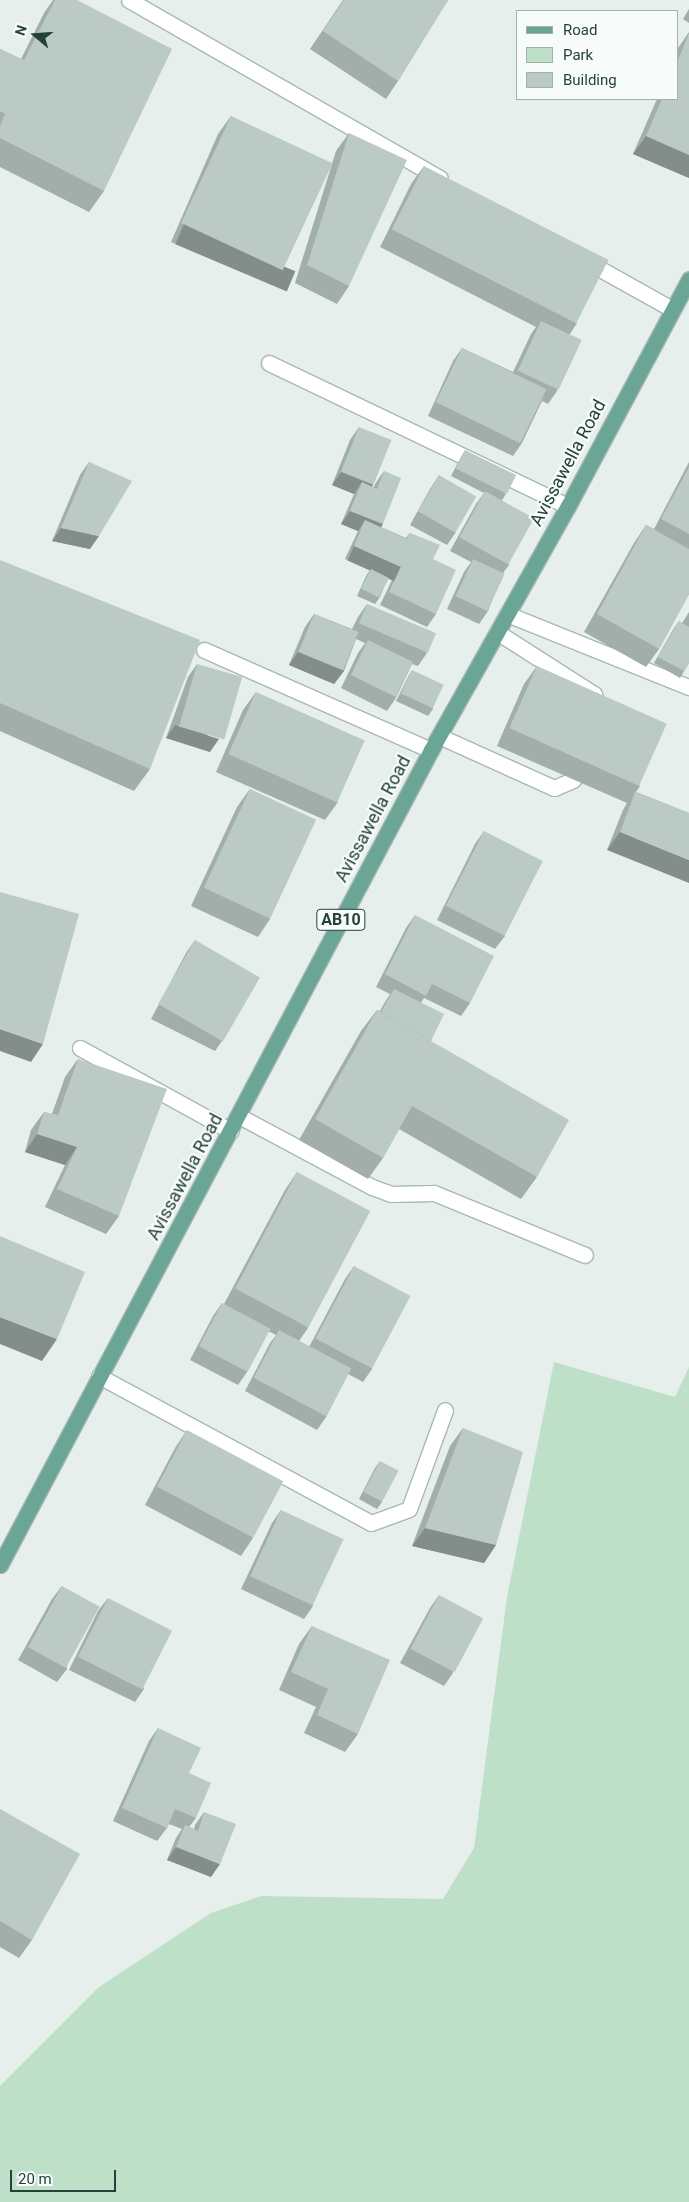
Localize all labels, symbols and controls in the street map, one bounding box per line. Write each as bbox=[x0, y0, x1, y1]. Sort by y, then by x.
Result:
north arrow bbox=[10, 10, 60, 60]
legend bbox=[516, 10, 679, 100]
text: Road bbox=[563, 21, 597, 39]
text: N bbox=[12, 23, 30, 38]
text: Park bbox=[563, 46, 593, 64]
text: Building bbox=[563, 71, 617, 89]
street label: Avissawella Road bbox=[526, 396, 610, 530]
street label: Avissawella Road bbox=[331, 752, 415, 886]
road number: AB10 bbox=[316, 906, 366, 934]
street label: Avissawella Road bbox=[143, 1110, 227, 1244]
scale bar bbox=[12, 2160, 119, 2192]
text: 20 m bbox=[18, 2170, 52, 2188]

